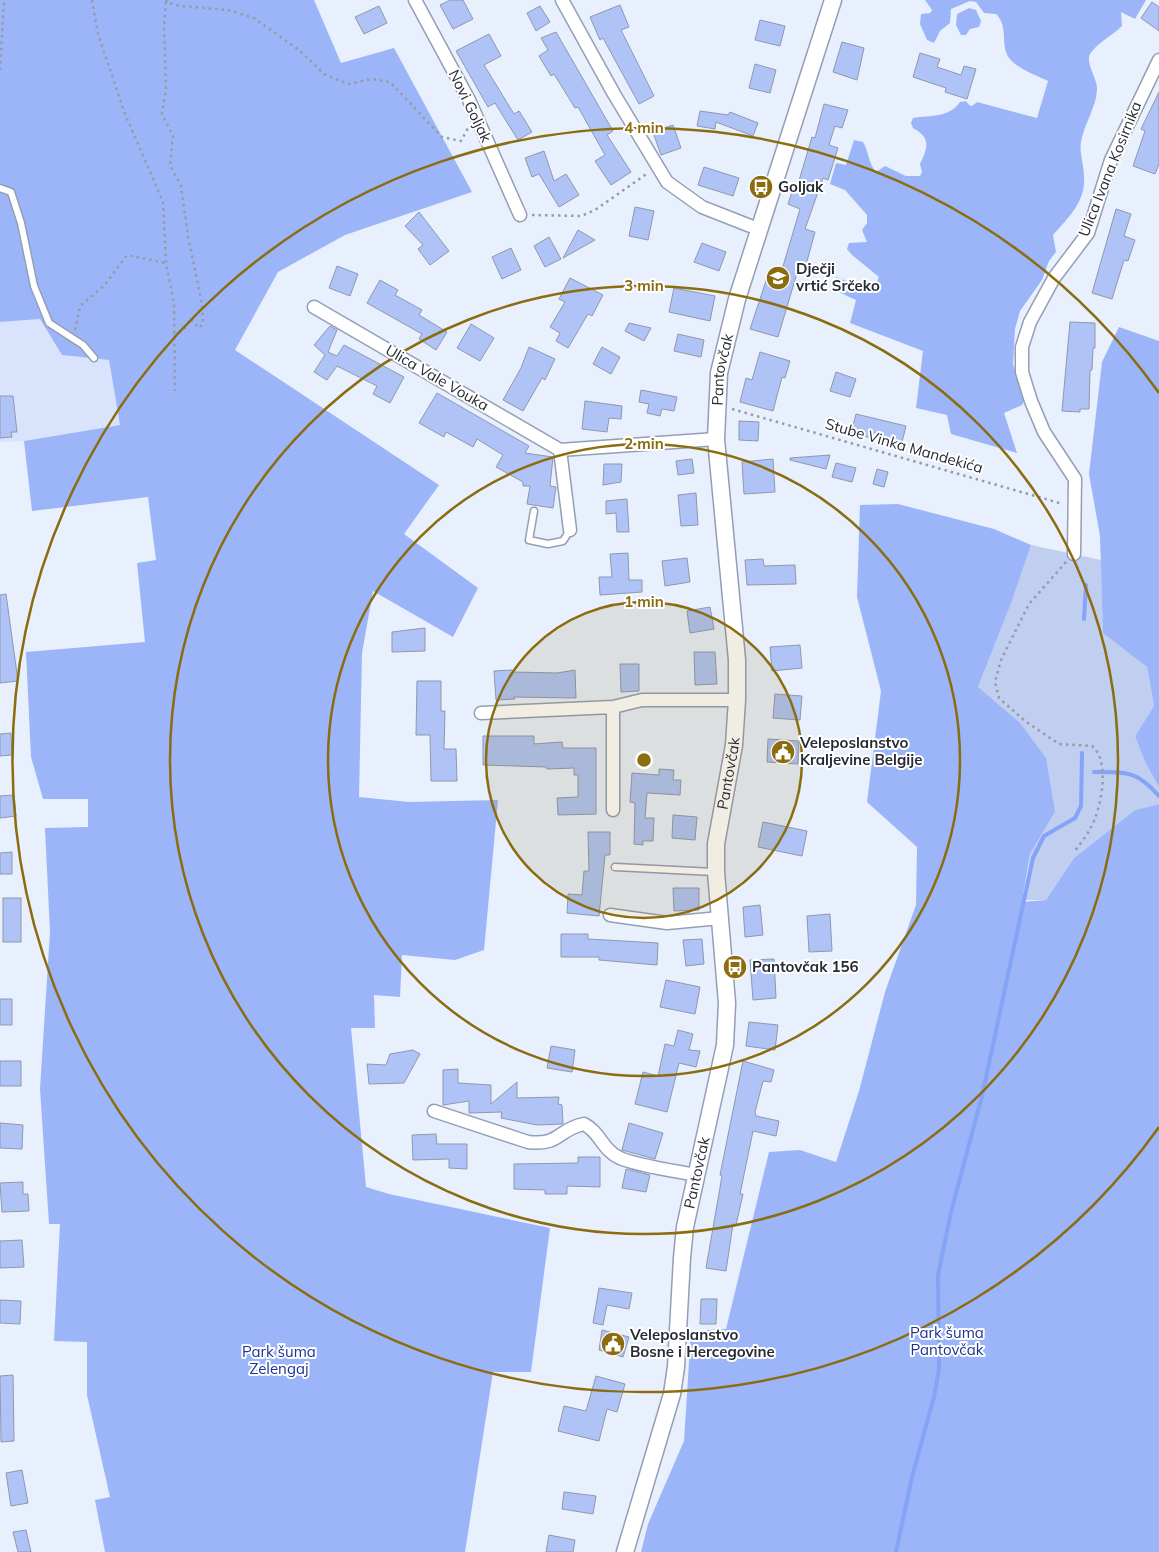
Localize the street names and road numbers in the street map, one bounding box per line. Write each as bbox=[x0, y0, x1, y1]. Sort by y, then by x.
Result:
street label: Novi Goljak bbox=[445, 66, 496, 145]
street label: Ulica Ivana Kosirnika bbox=[1074, 98, 1145, 239]
street label: Pantovčak bbox=[708, 331, 737, 406]
street label: Ulica Vale Vouka bbox=[382, 340, 492, 415]
street label: Stube Vinka Mandekića bbox=[823, 414, 985, 477]
street label: Pantovčak bbox=[712, 737, 743, 811]
street label: Pantovčak bbox=[679, 1135, 714, 1210]

